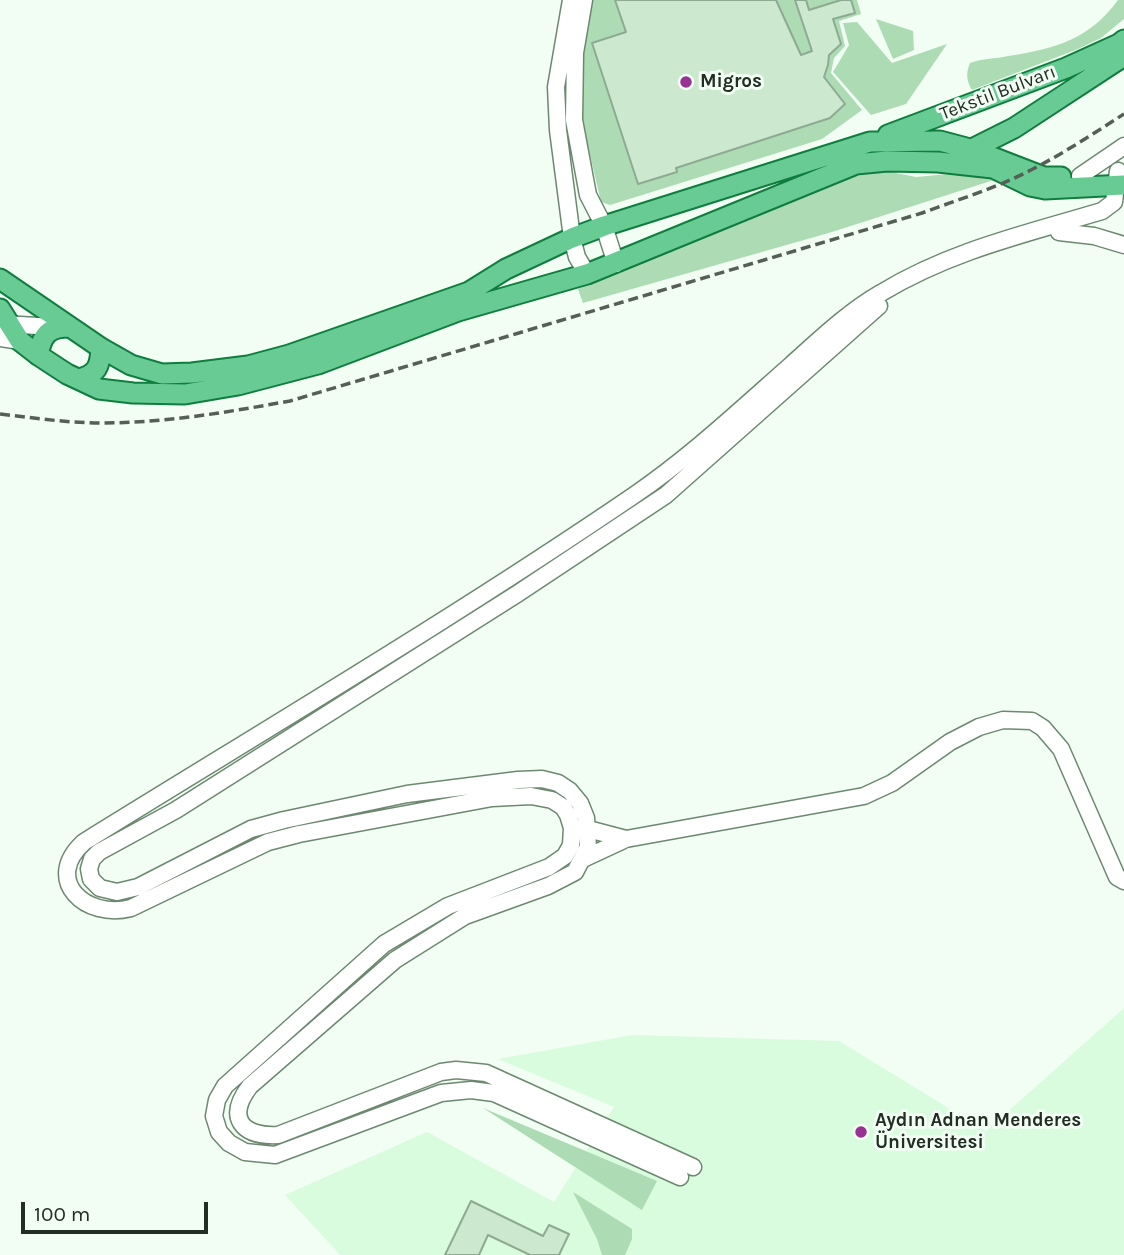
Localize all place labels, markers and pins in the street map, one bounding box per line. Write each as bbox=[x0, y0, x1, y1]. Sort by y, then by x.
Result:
place label: Migros bbox=[700, 71, 762, 93]
marker: Migros bbox=[678, 74, 694, 90]
place label: Aydın Adnan Menderes Üniversitesi bbox=[875, 1110, 1081, 1154]
marker: Aydın Adnan Menderes Üniversitesi bbox=[853, 1124, 869, 1140]

